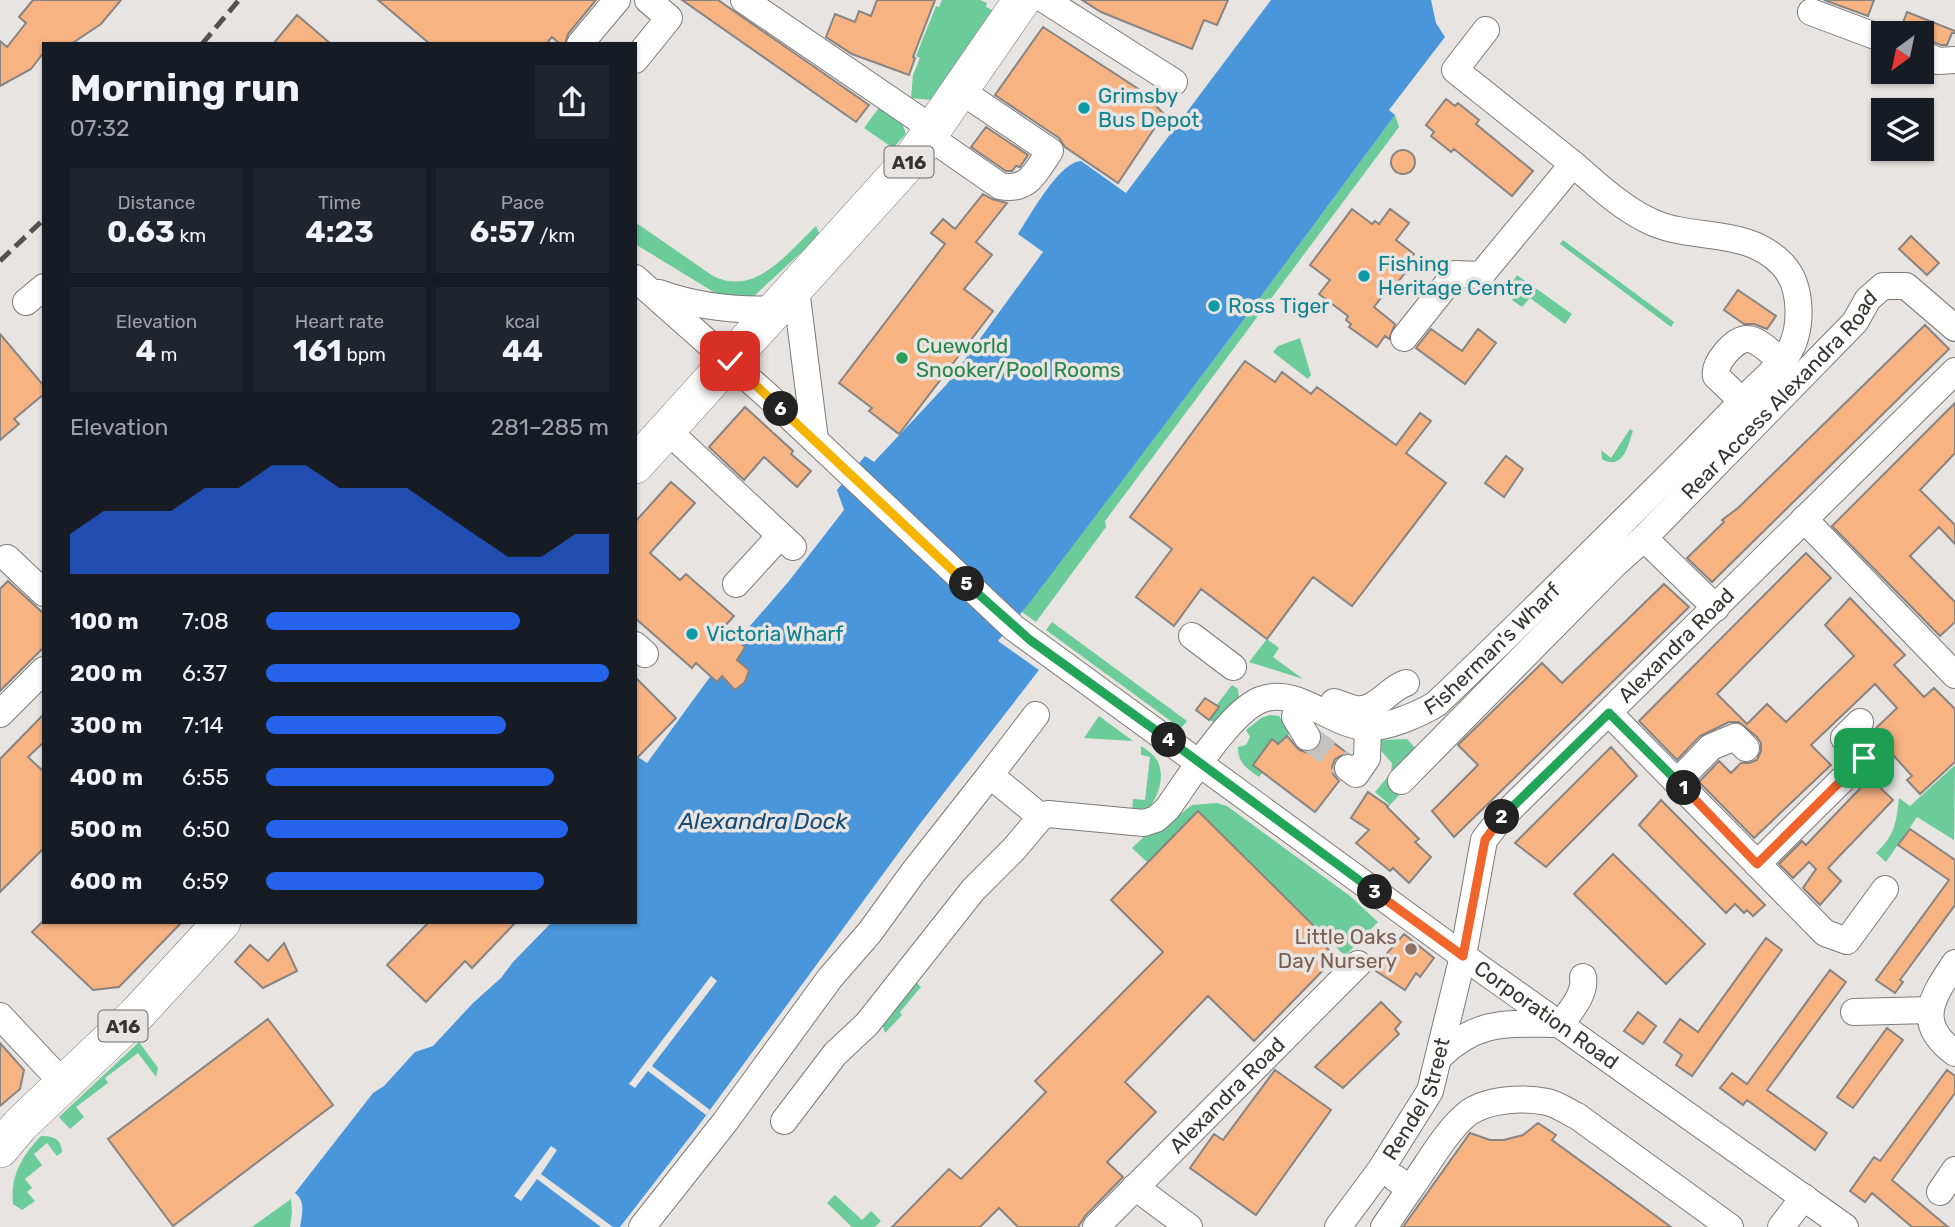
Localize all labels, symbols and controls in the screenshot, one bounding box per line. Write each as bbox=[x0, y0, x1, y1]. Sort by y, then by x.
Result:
north arrow bbox=[1871, 21, 1934, 84]
map controls bbox=[1871, 21, 1934, 161]
text: Morning run bbox=[70, 65, 300, 111]
button: share bbox=[535, 65, 609, 139]
place label: Grimsby Bus Depot bbox=[1098, 83, 1199, 132]
button: layers bbox=[1871, 98, 1934, 161]
marker: Grimsby Bus Depot bbox=[1076, 100, 1092, 116]
text: 07:32 bbox=[70, 114, 130, 142]
road number: A16 bbox=[884, 146, 934, 178]
text: Distance bbox=[118, 191, 195, 214]
text: Time bbox=[318, 191, 361, 214]
text: Pace bbox=[501, 191, 544, 214]
text: 0.63 bbox=[107, 214, 175, 250]
text: 4:23 bbox=[305, 214, 374, 250]
text: 6:57 bbox=[470, 214, 535, 250]
text: km bbox=[175, 224, 206, 247]
text: /km bbox=[535, 224, 575, 247]
place label: Fishing Heritage Centre bbox=[1378, 251, 1533, 300]
marker: Fishing Heritage Centre bbox=[1356, 268, 1372, 284]
street label: Rear Access Alexandra Road bbox=[1676, 284, 1882, 504]
place label: Ross Tiger bbox=[1228, 293, 1329, 318]
marker: Ross Tiger bbox=[1206, 298, 1222, 314]
text: Elevation bbox=[116, 310, 197, 333]
text: Heart rate bbox=[295, 310, 384, 333]
text: kcal bbox=[505, 310, 540, 333]
pin bbox=[700, 331, 760, 391]
text: 4 bbox=[135, 333, 156, 369]
text: 161 bbox=[293, 333, 342, 369]
text: 44 bbox=[502, 333, 543, 369]
place label: Cueworld Snooker/Pool Rooms bbox=[916, 333, 1121, 382]
icon: check bbox=[711, 342, 749, 380]
text: m bbox=[156, 343, 178, 366]
text: bpm bbox=[342, 343, 386, 366]
marker: Cueworld Snooker/Pool Rooms bbox=[894, 350, 910, 366]
pin: 6 bbox=[764, 392, 798, 426]
text: 6 bbox=[774, 397, 787, 420]
text: Elevation bbox=[70, 413, 169, 441]
text: 281–285 m bbox=[491, 413, 609, 441]
pin: 5 bbox=[950, 566, 984, 602]
text: 5 bbox=[960, 572, 973, 595]
street label: Fisherman's Wharf bbox=[1420, 578, 1565, 720]
street label: Alexandra Road bbox=[1613, 582, 1739, 708]
text: 100 m bbox=[70, 607, 139, 635]
text: 7:08 bbox=[182, 607, 229, 635]
place label: Victoria Wharf bbox=[706, 621, 843, 646]
marker: Victoria Wharf bbox=[684, 626, 700, 642]
text: 200 m bbox=[70, 659, 142, 687]
text: 6:37 bbox=[182, 659, 227, 687]
text: 300 m bbox=[70, 711, 142, 739]
text: 7:14 bbox=[182, 711, 224, 739]
pin: 4 bbox=[1152, 722, 1186, 758]
text: 4 bbox=[1162, 728, 1175, 751]
pin bbox=[1834, 728, 1894, 788]
icon: arrive bbox=[1845, 739, 1883, 777]
text: 400 m bbox=[70, 763, 143, 791]
text: 6:55 bbox=[182, 763, 229, 791]
pin: 1 bbox=[1666, 770, 1702, 806]
text: 1 bbox=[1679, 776, 1688, 799]
pin: 2 bbox=[1484, 800, 1520, 834]
text: 2 bbox=[1495, 805, 1508, 828]
water label: Alexandra Dock bbox=[678, 807, 848, 835]
text: 500 m bbox=[70, 815, 142, 843]
text: 6:50 bbox=[182, 815, 230, 843]
text: 600 m bbox=[70, 867, 142, 895]
text: 6:59 bbox=[182, 867, 229, 895]
pin: 3 bbox=[1358, 874, 1392, 910]
text: 3 bbox=[1368, 880, 1381, 903]
place label: Little Oaks Day Nursery bbox=[1278, 924, 1397, 973]
marker: Little Oaks Day Nursery bbox=[1403, 941, 1419, 957]
street label: Corporation Road bbox=[1470, 955, 1623, 1074]
road number: A16 bbox=[99, 1010, 148, 1042]
street label: Alexandra Road bbox=[1164, 1032, 1290, 1158]
street label: Rendel Street bbox=[1377, 1035, 1455, 1164]

